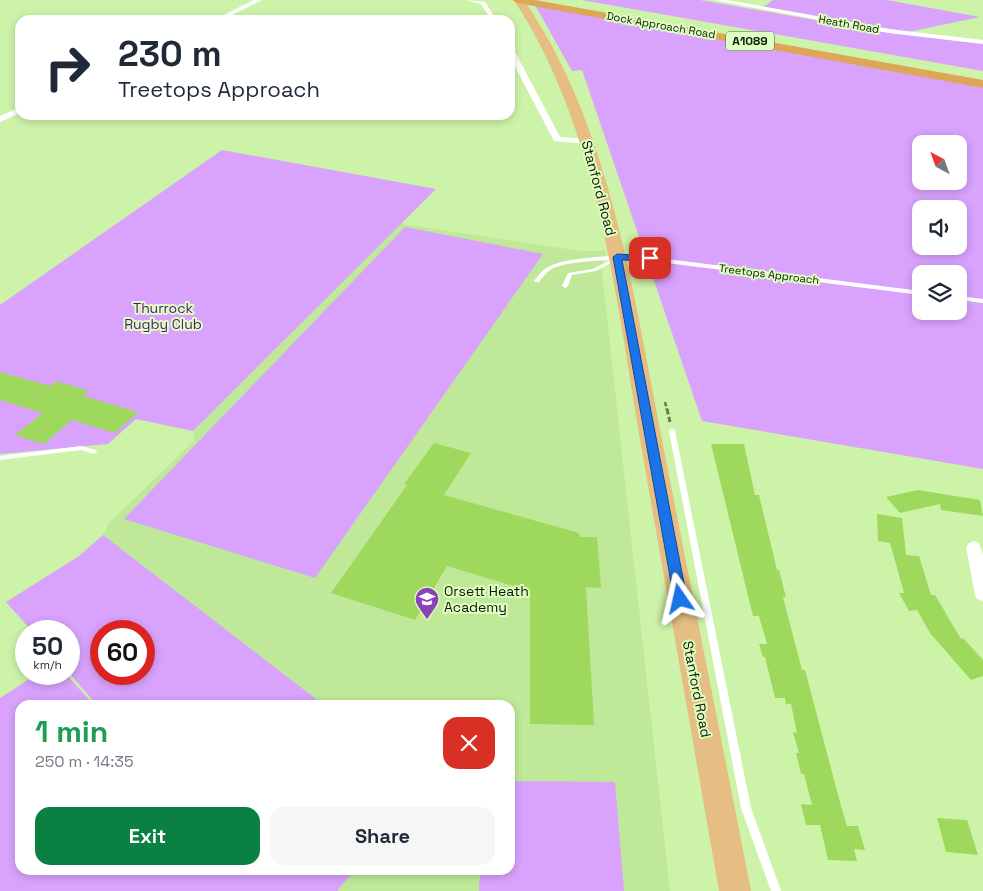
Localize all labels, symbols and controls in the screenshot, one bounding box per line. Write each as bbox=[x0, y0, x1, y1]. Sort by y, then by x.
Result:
street label: Dock Approach Road bbox=[605, 9, 717, 41]
street label: Heath Road bbox=[818, 12, 880, 36]
road number: A1089 bbox=[726, 31, 774, 50]
text: 230 m bbox=[118, 32, 222, 76]
icon: right bbox=[35, 35, 100, 100]
text: Treetops Approach bbox=[118, 75, 320, 103]
north arrow bbox=[912, 135, 968, 190]
map controls bbox=[912, 135, 967, 320]
street label: Stanford Road bbox=[578, 138, 620, 238]
button: sound bbox=[912, 200, 967, 255]
pin bbox=[629, 237, 671, 279]
icon: arrive bbox=[636, 244, 664, 272]
street label: Treetops Approach bbox=[718, 261, 820, 287]
button: layers bbox=[912, 265, 967, 320]
park label: Thurrock Rugby Club bbox=[124, 299, 202, 333]
position arrow bbox=[653, 572, 705, 624]
place label: Orsett Heath Academy bbox=[444, 582, 529, 616]
school or university icon: Orsett Heath Academy bbox=[414, 586, 440, 620]
speed limit sign: 60 bbox=[90, 620, 155, 685]
text: 50 bbox=[32, 630, 63, 662]
street label: Stanford Road bbox=[679, 639, 715, 739]
text: km/h bbox=[33, 657, 62, 673]
text: 1 min bbox=[35, 712, 108, 751]
button: close bbox=[443, 717, 495, 769]
text: 250 m · 14:35 bbox=[35, 751, 134, 772]
button: Exit bbox=[35, 807, 260, 865]
button: Share bbox=[270, 807, 495, 865]

